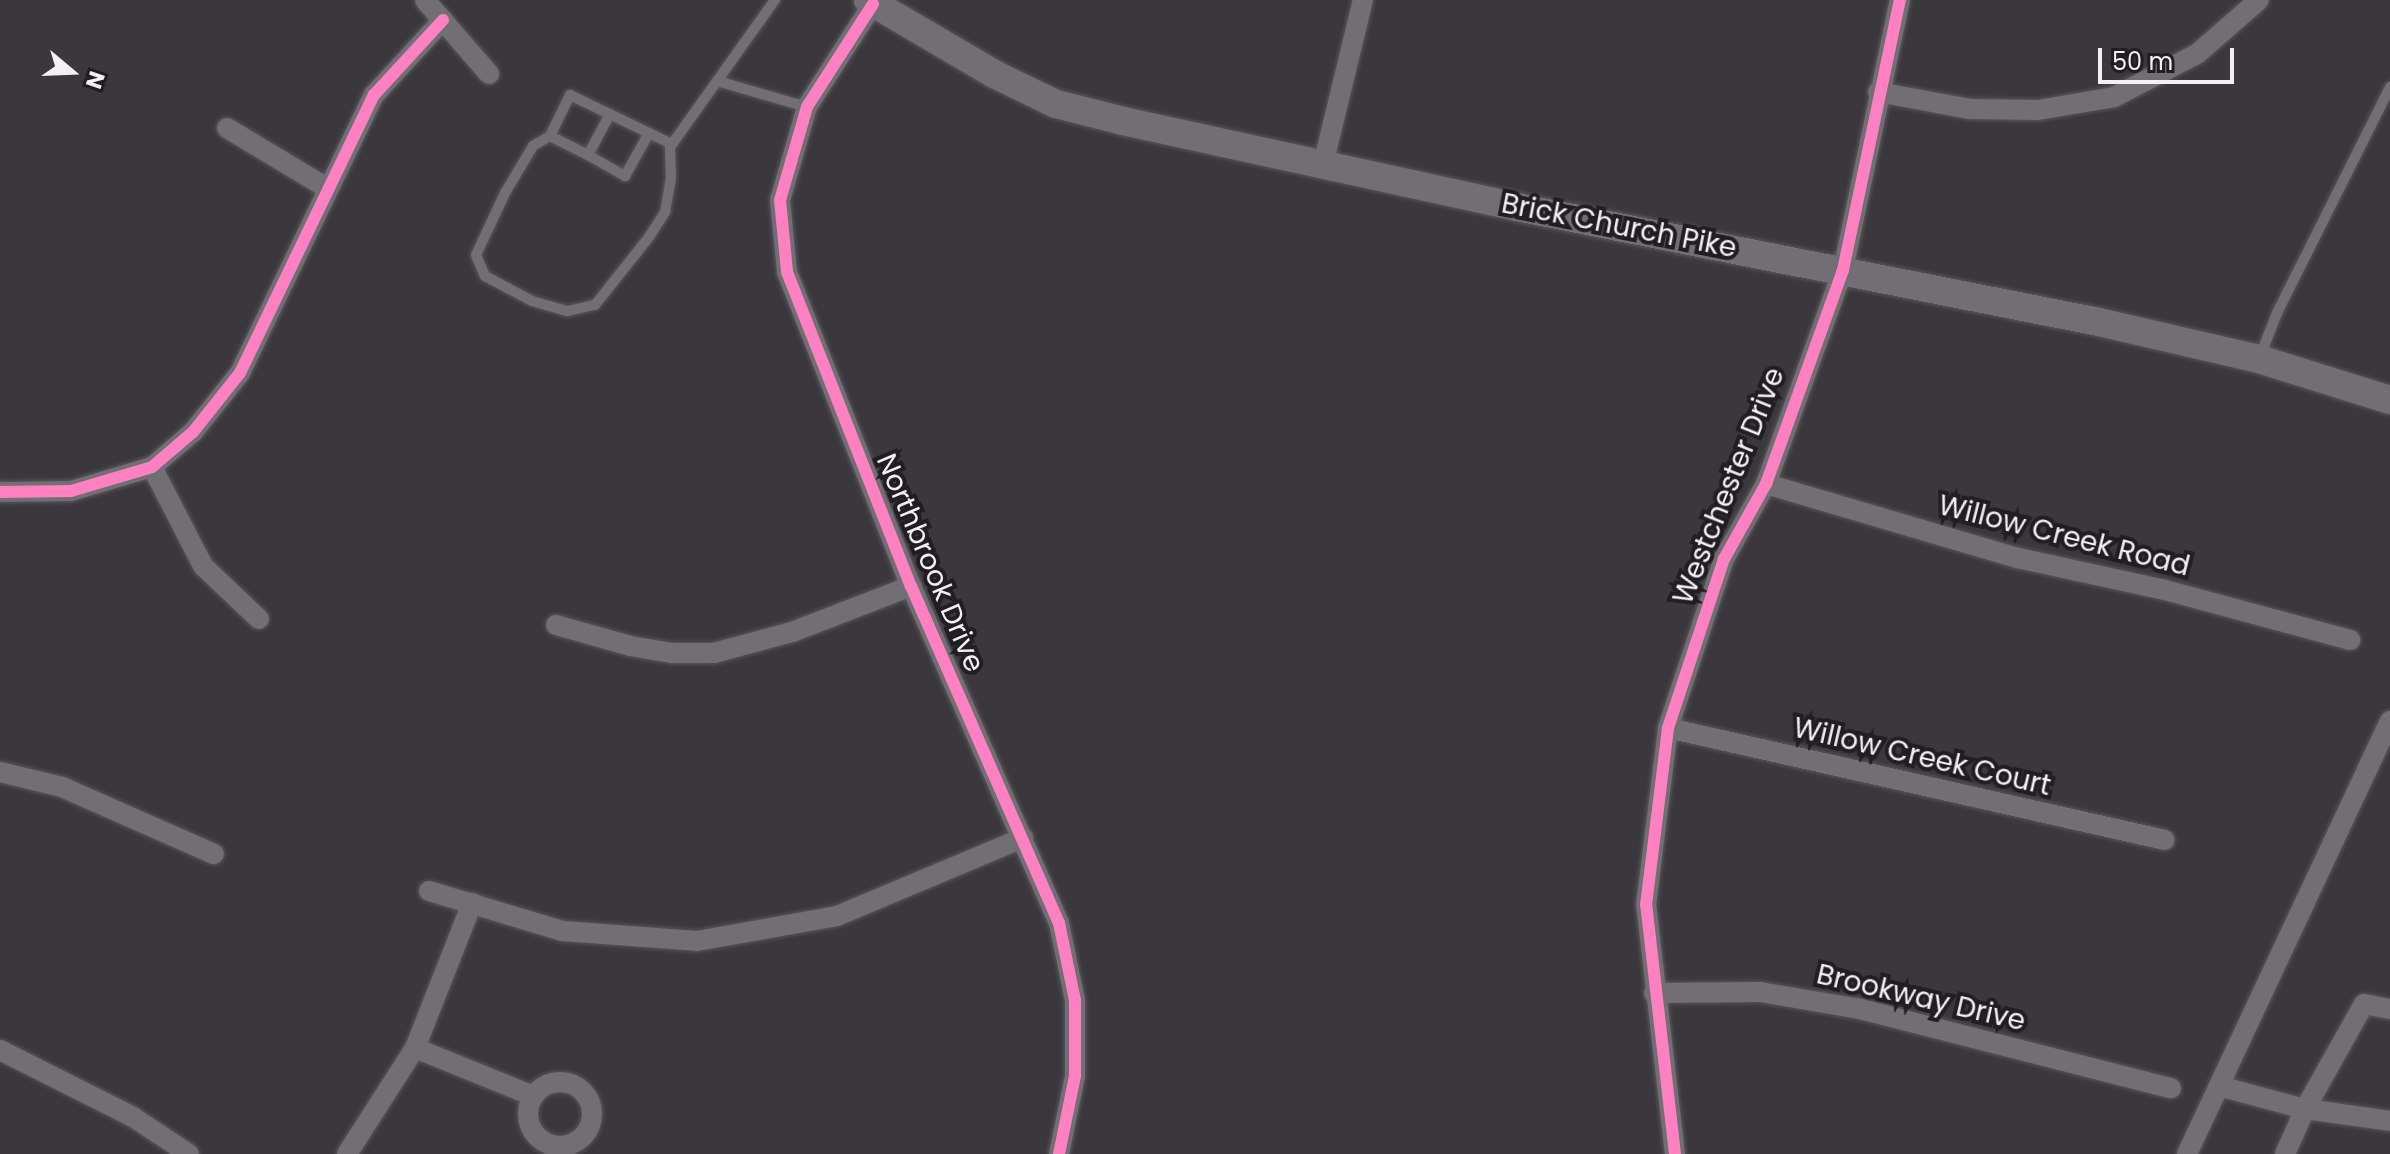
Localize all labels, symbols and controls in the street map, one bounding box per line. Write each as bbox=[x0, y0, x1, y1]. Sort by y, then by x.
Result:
north arrow bbox=[32, 32, 112, 112]
scale bar bbox=[2102, 32, 2238, 82]
text: 50 m bbox=[2112, 45, 2173, 78]
text: N bbox=[78, 67, 113, 93]
street label: Brick Church Pike bbox=[1499, 187, 1739, 265]
street label: Westchester Drive bbox=[1666, 363, 1792, 609]
street label: Northbrook Drive bbox=[869, 449, 991, 677]
street label: Willow Creek Road bbox=[1935, 489, 2193, 583]
street label: Willow Creek Court bbox=[1790, 711, 2054, 803]
street label: Brookway Drive bbox=[1813, 958, 2029, 1038]

